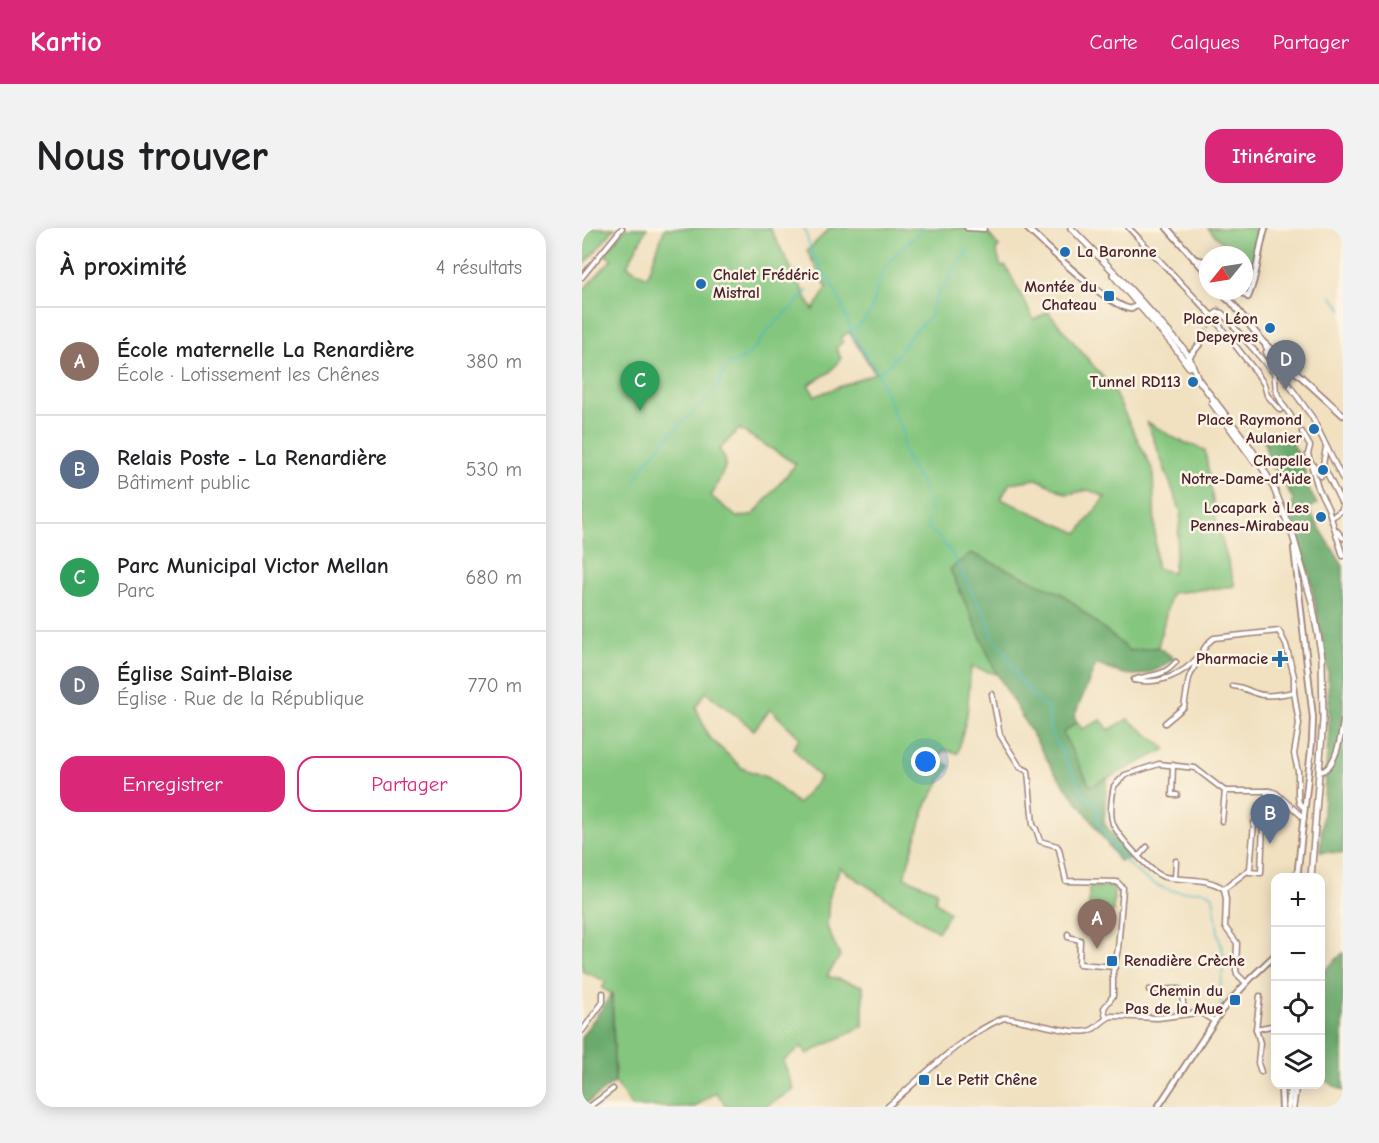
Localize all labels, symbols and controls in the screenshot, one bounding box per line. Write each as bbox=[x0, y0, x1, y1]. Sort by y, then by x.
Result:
text: Kartio bbox=[30, 26, 102, 58]
text: Carte bbox=[1090, 30, 1138, 54]
text: Calques bbox=[1171, 30, 1240, 54]
text: Partager bbox=[1273, 30, 1349, 54]
button: Itinéraire bbox=[1205, 129, 1343, 183]
text: Nous trouver bbox=[36, 132, 268, 181]
place label: La Baronne bbox=[1077, 243, 1157, 261]
marker: La Baronne bbox=[1058, 245, 1072, 259]
north arrow bbox=[1199, 246, 1253, 300]
text: À proximité bbox=[60, 252, 187, 282]
text: 4 résultats bbox=[436, 256, 522, 279]
place label: Chalet Frédéric Mistral bbox=[713, 266, 819, 302]
marker: Chalet Frédéric Mistral bbox=[694, 277, 708, 291]
place label: Montée du Chateau bbox=[1024, 278, 1097, 314]
marker: Montée du Chateau bbox=[1102, 289, 1116, 303]
place label: Place Léon Depeyres bbox=[1183, 310, 1258, 346]
marker: Place Léon Depeyres bbox=[1263, 321, 1277, 335]
text: École maternelle La Renardière bbox=[117, 337, 414, 363]
pin: D bbox=[1266, 340, 1306, 390]
text: A bbox=[74, 350, 85, 373]
text: 380 m bbox=[466, 350, 522, 373]
pin: C bbox=[620, 362, 660, 411]
text: École · Lotissement les Chênes bbox=[117, 363, 379, 386]
place label: Tunnel RD113 bbox=[1090, 373, 1181, 391]
marker: Tunnel RD113 bbox=[1186, 375, 1200, 389]
place label: Place Raymond Aulanier bbox=[1197, 411, 1303, 447]
marker: Place Raymond Aulanier bbox=[1307, 422, 1321, 436]
text: Relais Poste - La Renardière bbox=[117, 445, 386, 471]
place label: Chapelle Notre-Dame-d'Aide bbox=[1181, 452, 1311, 488]
text: B bbox=[73, 458, 86, 481]
text: 530 m bbox=[466, 458, 522, 481]
marker: Chapelle Notre-Dame-d'Aide bbox=[1316, 463, 1330, 477]
text: Bâtiment public bbox=[117, 471, 250, 494]
place label: Locapark à Les Pennes-Mirabeau bbox=[1190, 499, 1309, 535]
marker: Locapark à Les Pennes-Mirabeau bbox=[1314, 510, 1328, 524]
text: Parc Municipal Victor Mellan bbox=[117, 553, 389, 579]
text: C bbox=[73, 566, 86, 589]
text: 680 m bbox=[465, 566, 522, 589]
text: Parc bbox=[117, 579, 155, 602]
place label: Pharmacie bbox=[1196, 650, 1268, 668]
marker: Pharmacie bbox=[1273, 652, 1287, 666]
text: Église Saint-Blaise bbox=[117, 661, 293, 687]
text: D bbox=[73, 674, 86, 697]
text: 770 m bbox=[468, 674, 522, 697]
text: Église · Rue de la République bbox=[117, 687, 364, 710]
your location bbox=[911, 747, 940, 776]
button: Enregistrer bbox=[60, 756, 285, 812]
button: Partager bbox=[297, 756, 522, 812]
pin: B bbox=[1250, 794, 1290, 844]
map controls bbox=[1271, 873, 1325, 1089]
button: + bbox=[1271, 873, 1325, 927]
pin: A bbox=[1078, 900, 1116, 949]
button: − bbox=[1271, 927, 1325, 981]
place label: Renadière Crèche bbox=[1124, 952, 1245, 970]
marker: Renadière Crèche bbox=[1105, 954, 1119, 968]
button: locate bbox=[1271, 981, 1325, 1035]
place label: Chemin du Pas de la Mue bbox=[1125, 982, 1223, 1018]
marker: Chemin du Pas de la Mue bbox=[1228, 993, 1242, 1007]
button: layers bbox=[1271, 1035, 1325, 1089]
place label: Le Petit Chêne bbox=[936, 1071, 1037, 1089]
marker: Le Petit Chêne bbox=[917, 1073, 931, 1087]

